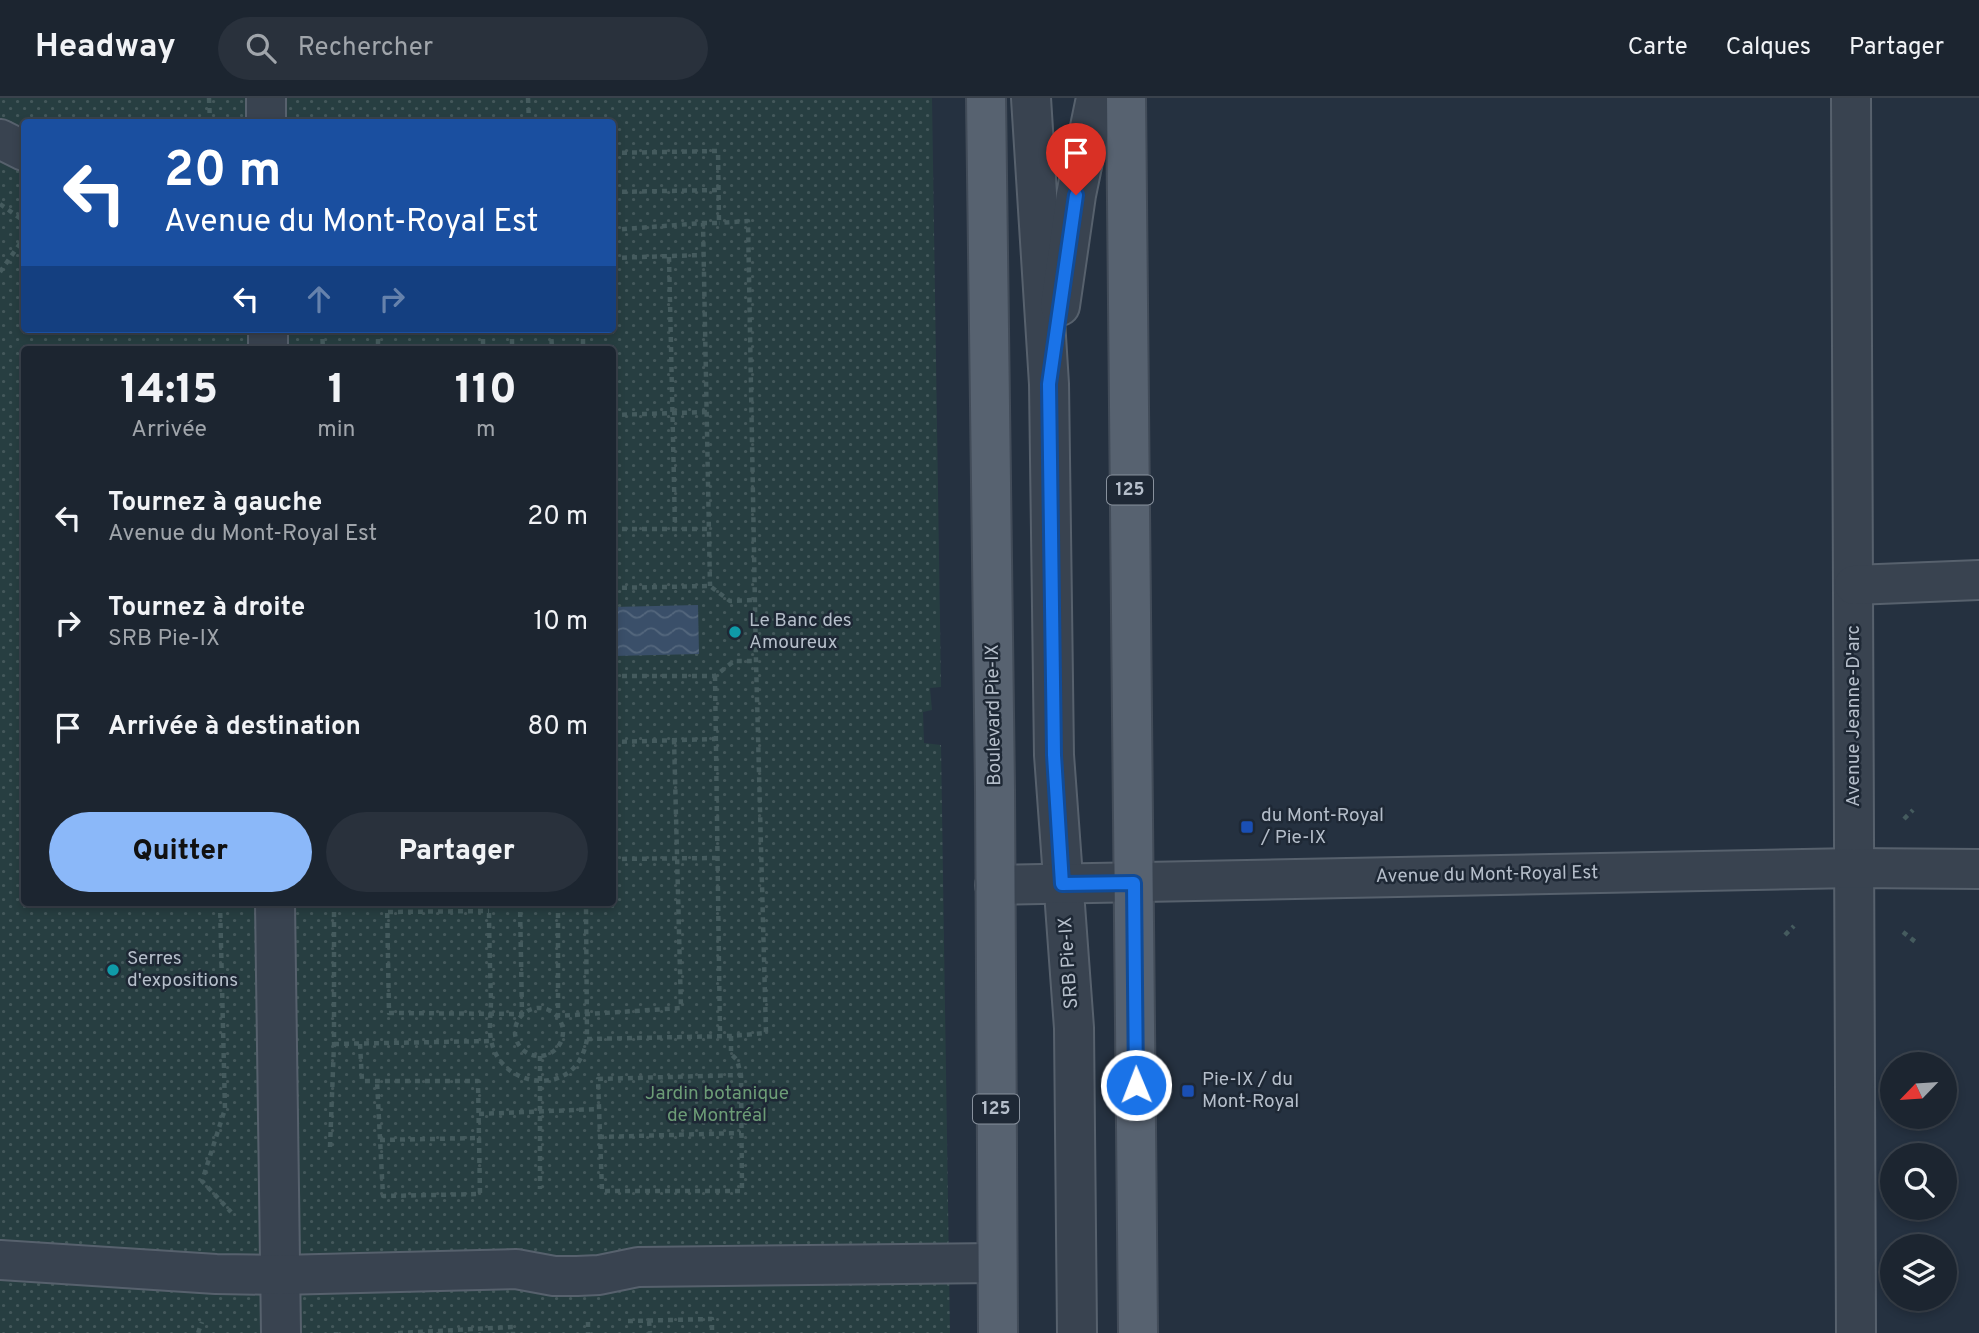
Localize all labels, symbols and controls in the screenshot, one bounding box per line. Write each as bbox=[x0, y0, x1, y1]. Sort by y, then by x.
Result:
search box bbox=[218, 17, 708, 80]
text: Headway bbox=[35, 27, 176, 69]
icon: search bbox=[242, 29, 280, 67]
text: Rechercher bbox=[298, 32, 433, 65]
text: Carte bbox=[1628, 33, 1688, 63]
text: Calques bbox=[1726, 33, 1811, 63]
text: Partager bbox=[1849, 33, 1944, 63]
pin bbox=[1046, 123, 1106, 195]
icon: arrive bbox=[1057, 134, 1095, 172]
text: 20 m bbox=[164, 142, 281, 204]
icon: left bbox=[49, 147, 140, 238]
text: Avenue du Mont-Royal Est bbox=[164, 203, 539, 243]
icon: left bbox=[227, 280, 265, 318]
icon: ahead bbox=[300, 280, 338, 318]
icon: right bbox=[373, 280, 411, 318]
text: 14:15 bbox=[120, 365, 218, 418]
text: 1 bbox=[328, 365, 345, 418]
text: 110 bbox=[455, 365, 517, 418]
text: Arrivée bbox=[131, 416, 207, 445]
text: min bbox=[317, 416, 356, 445]
text: m bbox=[476, 416, 495, 445]
road number: 125 bbox=[1107, 476, 1153, 504]
text: Tournez à gauche bbox=[108, 487, 322, 520]
icon: left bbox=[49, 499, 87, 537]
text: 20 m bbox=[527, 501, 588, 534]
text: Avenue du Mont-Royal Est bbox=[108, 520, 377, 549]
text: Tournez à droite bbox=[108, 592, 305, 625]
icon: right bbox=[49, 604, 87, 642]
text: 10 m bbox=[533, 606, 588, 639]
place label: Le Banc des Amoureux bbox=[749, 609, 852, 655]
marker: Le Banc des Amoureux bbox=[727, 624, 743, 640]
text: SRB Pie-IX bbox=[108, 625, 220, 654]
street label: Avenue Jeanne-D'arc bbox=[1842, 625, 1866, 807]
street label: Boulevard Pie-IX bbox=[981, 644, 1007, 786]
icon: arrive bbox=[49, 709, 87, 747]
text: Arrivée à destination bbox=[108, 711, 361, 744]
text: 80 m bbox=[528, 711, 588, 744]
place label: du Mont-Royal / Pie-IX bbox=[1260, 804, 1384, 850]
button: Quitter bbox=[49, 812, 312, 892]
button: Partager bbox=[326, 812, 588, 892]
marker: du Mont-Royal / Pie-IX bbox=[1239, 819, 1255, 835]
street label: Avenue du Mont-Royal Est bbox=[1376, 861, 1598, 889]
street label: SRB Pie-IX bbox=[1054, 916, 1084, 1010]
place label: Serres d'expositions bbox=[127, 947, 238, 993]
marker: Serres d'expositions bbox=[105, 962, 121, 978]
position arrow bbox=[1099, 1048, 1173, 1122]
north arrow bbox=[1880, 1052, 1956, 1129]
map controls bbox=[1880, 1052, 1957, 1311]
place label: Pie-IX / du Mont-Royal bbox=[1202, 1068, 1299, 1114]
park label: Jardin botanique de Montréal bbox=[645, 1082, 789, 1128]
marker: Pie-IX / du Mont-Royal bbox=[1180, 1083, 1196, 1099]
road number: 125 bbox=[973, 1094, 1019, 1124]
button: search bbox=[1880, 1143, 1957, 1220]
button: layers bbox=[1880, 1234, 1957, 1311]

